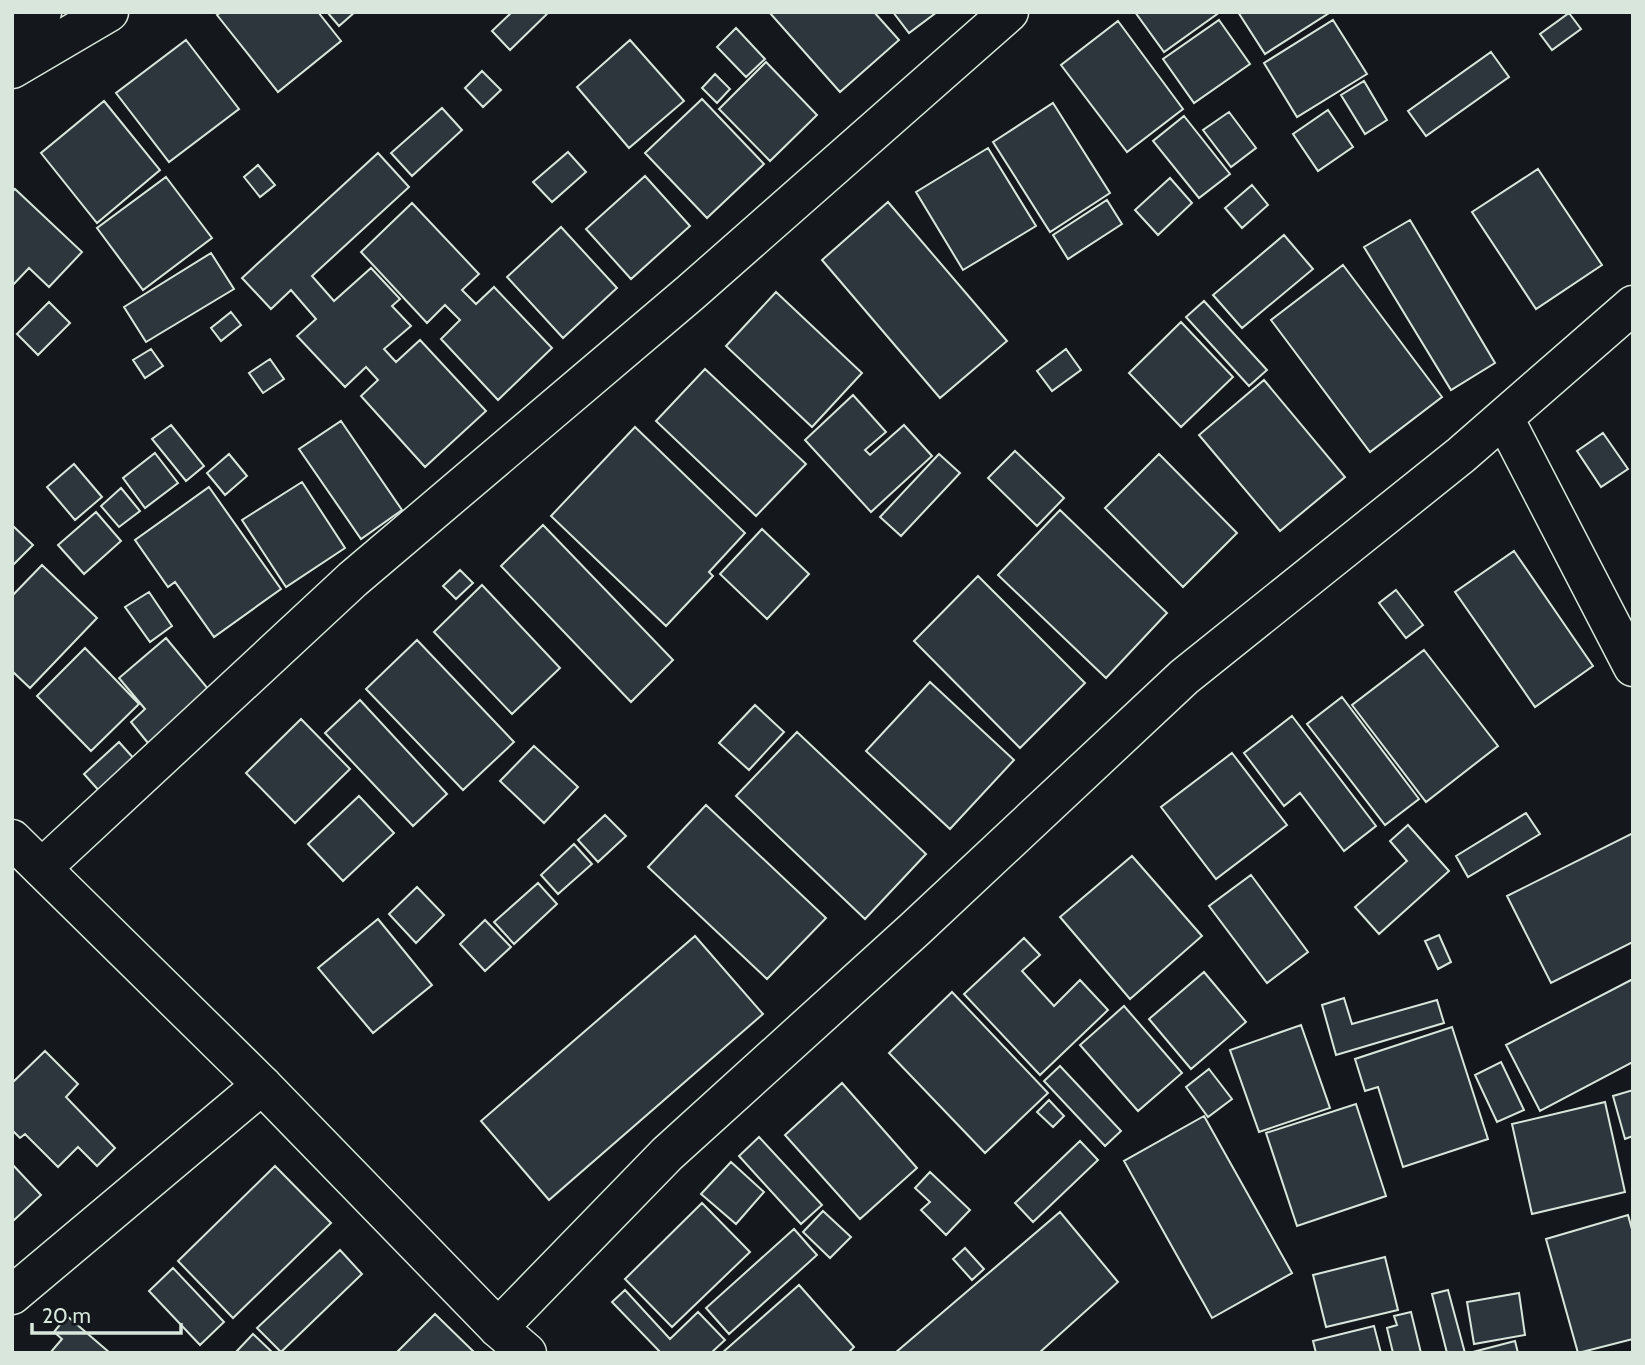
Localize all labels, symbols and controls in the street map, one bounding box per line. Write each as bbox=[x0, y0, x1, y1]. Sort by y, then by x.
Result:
scale bar bbox=[32, 1292, 180, 1336]
text: 20 m bbox=[42, 1303, 91, 1328]

